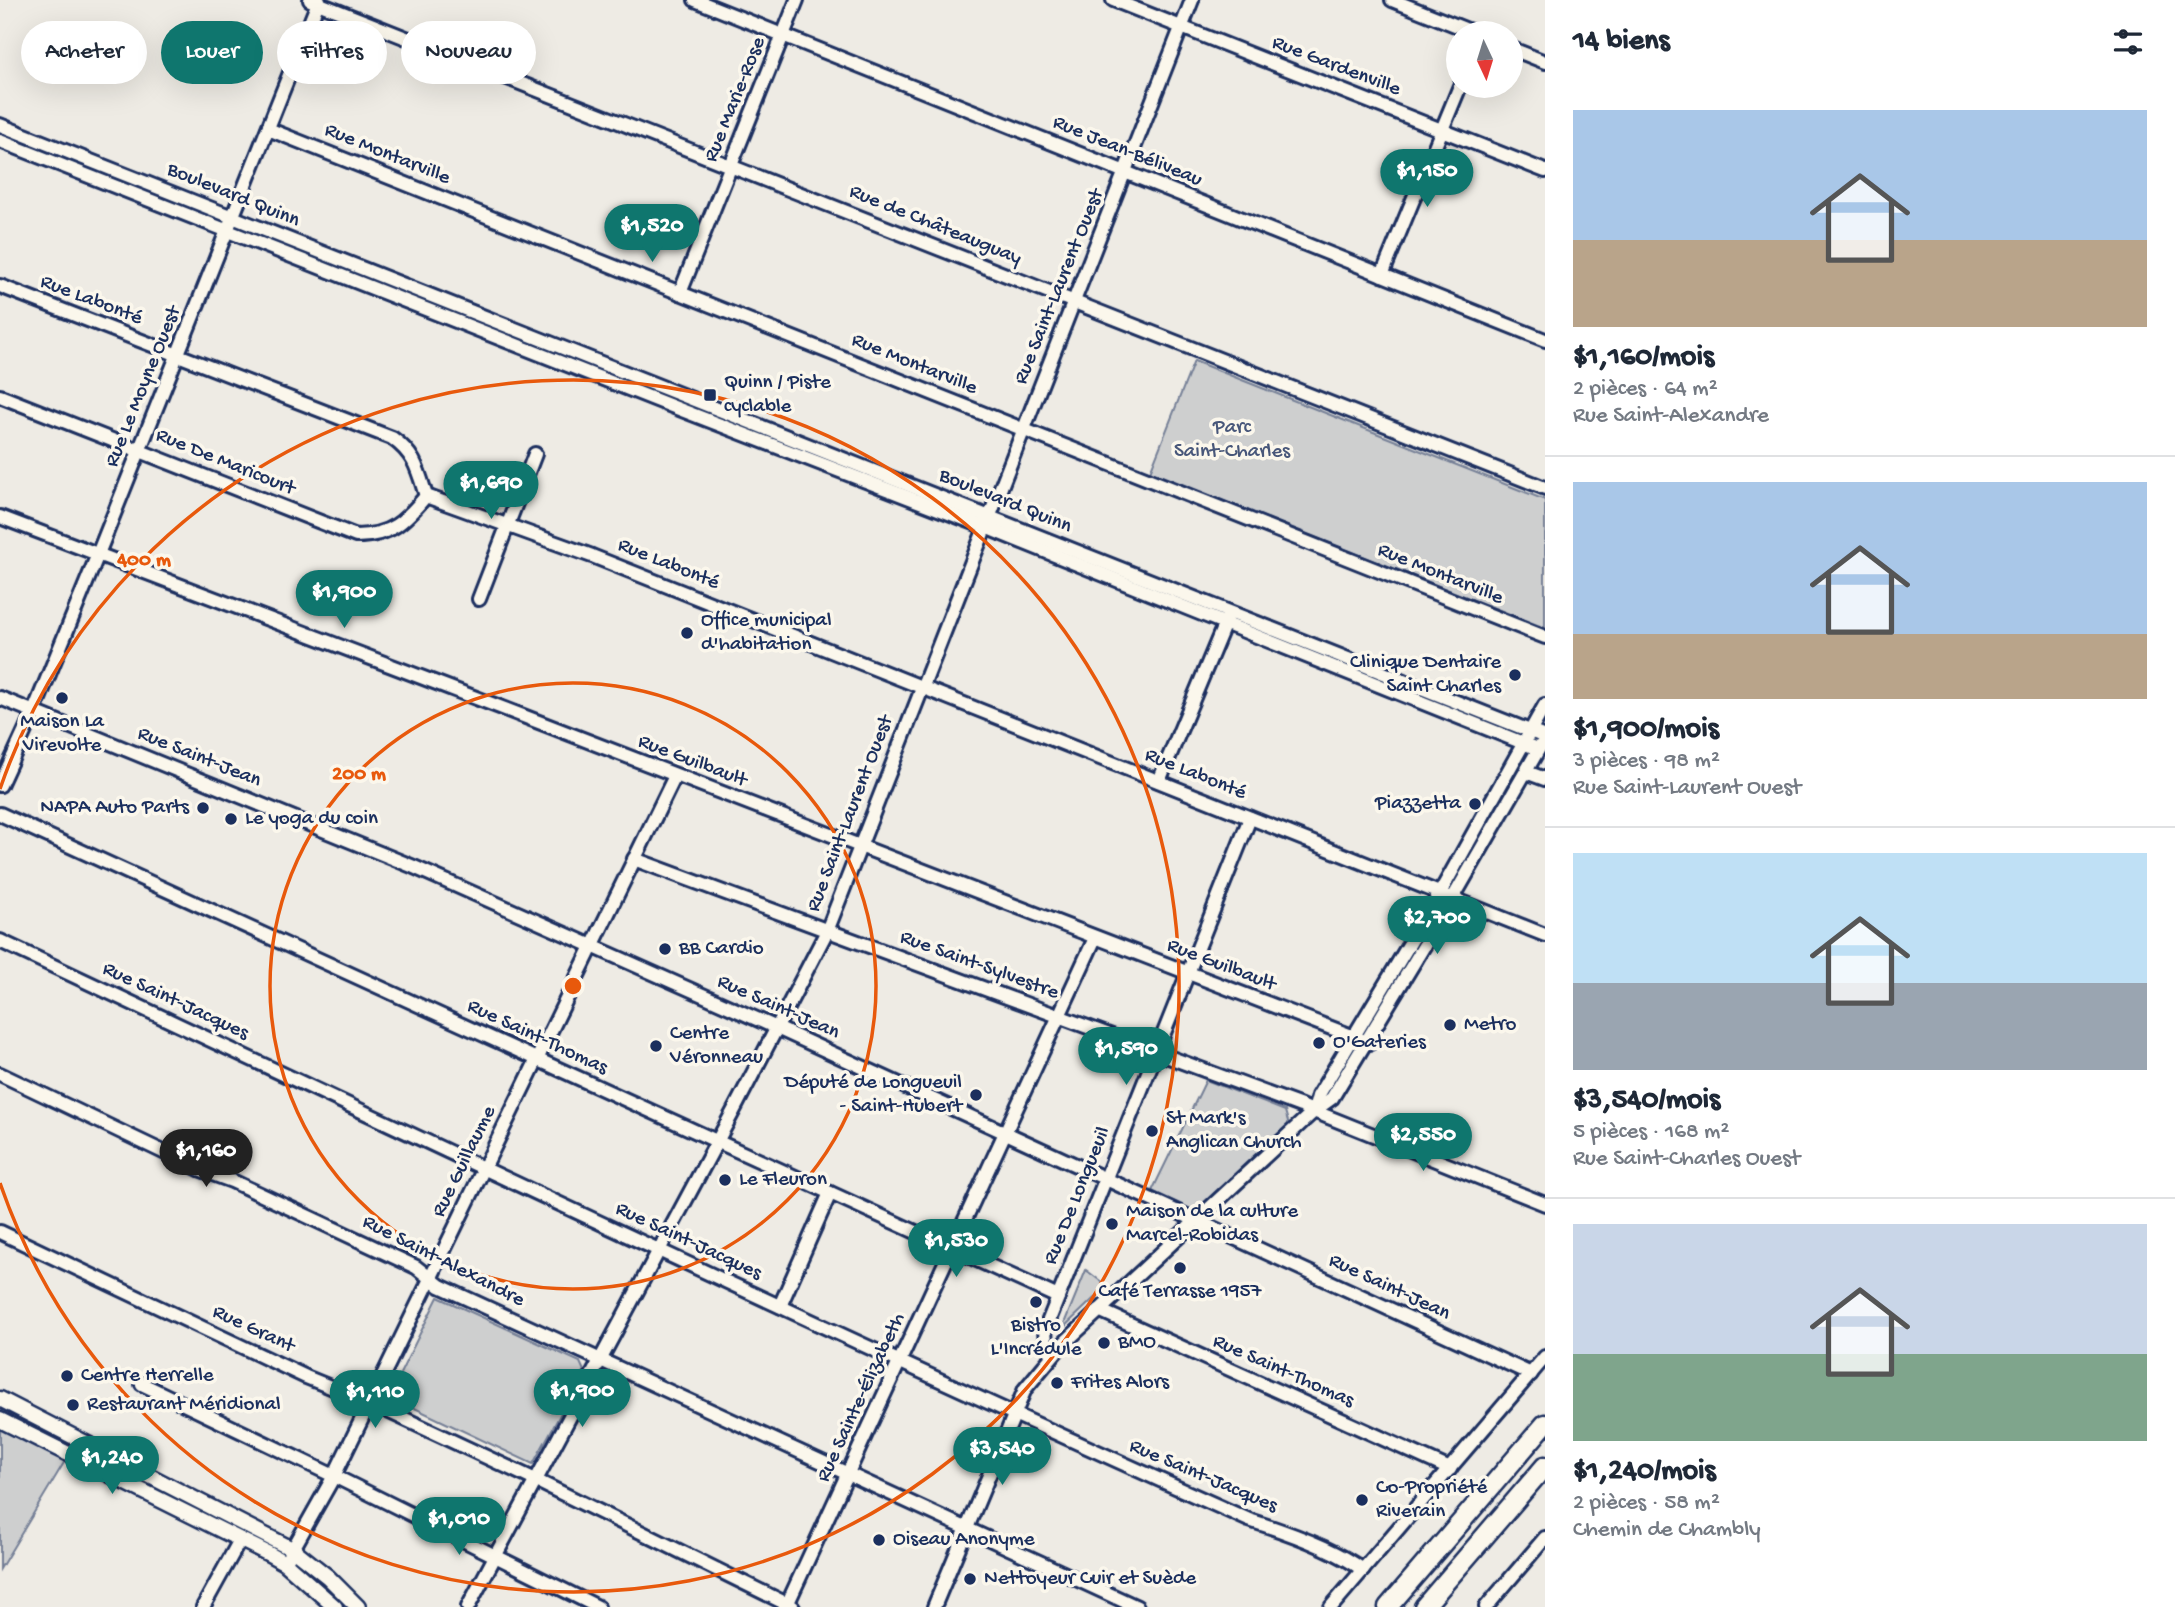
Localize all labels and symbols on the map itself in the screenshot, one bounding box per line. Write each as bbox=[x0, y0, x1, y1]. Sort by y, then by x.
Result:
north arrow bbox=[1446, 21, 1522, 98]
street label: Rue Gardenville bbox=[1268, 31, 1405, 103]
street label: Rue Marie-Rose bbox=[700, 33, 773, 166]
street label: Rue Jean-Béliveau bbox=[1048, 111, 1206, 193]
street label: Rue Montarville bbox=[320, 118, 455, 192]
pin: $1,150 bbox=[1370, 150, 1484, 209]
street label: Boulevard Quinn bbox=[162, 158, 303, 234]
street label: Rue de Châteauguay bbox=[845, 180, 1025, 272]
street label: Rue Saint-Laurent Ouest bbox=[1009, 183, 1112, 388]
pin: $1,520 bbox=[595, 204, 709, 264]
street label: Rue Labonté bbox=[36, 270, 147, 332]
street label: Rue Le Moyne Ouest bbox=[100, 301, 189, 471]
street label: Rue Montarville bbox=[847, 328, 982, 402]
place label: Quinn / Piste cyclable bbox=[724, 371, 832, 420]
marker: Quinn / Piste cyclable bbox=[702, 387, 718, 403]
park label: Parc Saint-Charles bbox=[1174, 416, 1291, 465]
street label: Rue De Maricourt bbox=[152, 424, 301, 503]
pin: $1,690 bbox=[434, 462, 548, 521]
street label: Boulevard Quinn bbox=[934, 464, 1075, 540]
street label: Rue Labonté bbox=[614, 533, 724, 597]
street label: Rue Montarville bbox=[1373, 538, 1508, 612]
text: 400 m bbox=[116, 549, 171, 574]
pin: $1,900 bbox=[287, 570, 401, 630]
place label: Office municipal d'habitation bbox=[701, 609, 832, 658]
marker: Office municipal d'habitation bbox=[679, 625, 695, 641]
place label: Clinique Dentaire Saint Charles bbox=[1350, 651, 1502, 700]
marker: Clinique Dentaire Saint Charles bbox=[1507, 667, 1523, 683]
marker: Maison La Virevolte bbox=[54, 690, 70, 706]
place label: Maison La Virevolte bbox=[20, 710, 105, 759]
street label: Rue Saint-Laurent Ouest bbox=[802, 710, 901, 916]
street label: Rue Saint-Jean bbox=[133, 722, 265, 794]
street label: Rue Guilbault bbox=[634, 730, 752, 795]
street label: Rue Labonté bbox=[1141, 743, 1251, 807]
text: 200 m bbox=[332, 763, 386, 788]
place label: Piazzetta bbox=[1374, 792, 1462, 817]
place label: NAPA Auto Parts bbox=[40, 796, 190, 821]
marker: Piazzetta bbox=[1467, 796, 1483, 812]
marker: NAPA Auto Parts bbox=[195, 800, 211, 816]
place label: Le yoga du coin bbox=[245, 807, 378, 832]
marker: Le yoga du coin bbox=[223, 811, 239, 827]
pin: $2,700 bbox=[1380, 897, 1494, 956]
street label: Rue Saint-Sylvestre bbox=[896, 926, 1063, 1007]
street label: Rue Guilbault bbox=[1163, 934, 1281, 999]
place label: BB Cardio bbox=[678, 937, 764, 962]
marker: BB Cardio bbox=[657, 941, 673, 957]
street label: Rue Saint-Jacques bbox=[98, 957, 253, 1047]
street label: Rue Saint-Jean bbox=[713, 970, 843, 1046]
centre of rings bbox=[561, 974, 585, 998]
street label: Rue Saint-Thomas bbox=[463, 994, 612, 1082]
place label: Metro bbox=[1464, 1013, 1516, 1038]
marker: Metro bbox=[1442, 1017, 1458, 1033]
place label: Centre Véronneau bbox=[669, 1022, 763, 1071]
pin: $1,590 bbox=[1069, 1028, 1183, 1087]
place label: O'Gateries bbox=[1333, 1031, 1427, 1056]
marker: O'Gateries bbox=[1311, 1035, 1327, 1051]
marker: Centre Véronneau bbox=[648, 1038, 664, 1054]
place label: Député de Longueuil - Saint-Hubert bbox=[783, 1071, 964, 1120]
marker: Député de Longueuil - Saint-Hubert bbox=[968, 1087, 984, 1103]
street label: Rue Guillaume bbox=[427, 1101, 503, 1222]
place label: St Mark's Anglican Church bbox=[1166, 1107, 1302, 1156]
pin: $2,550 bbox=[1366, 1114, 1480, 1173]
street label: Rue De Longueuil bbox=[1039, 1123, 1117, 1269]
marker: St Mark's Anglican Church bbox=[1144, 1123, 1160, 1139]
pin: $1,160 bbox=[149, 1130, 263, 1189]
place label: Le Fleuron bbox=[739, 1168, 827, 1193]
marker: Le Fleuron bbox=[717, 1172, 733, 1188]
street label: Rue Saint-Jacques bbox=[611, 1197, 766, 1287]
place label: Maison de la culture Marcel-Robidas bbox=[1126, 1200, 1299, 1249]
street label: Rue Saint-Alexandre bbox=[358, 1210, 529, 1314]
marker: Maison de la culture Marcel-Robidas bbox=[1104, 1216, 1120, 1232]
pin: $1,530 bbox=[899, 1220, 1013, 1279]
street label: Rue Saint-Jean bbox=[1324, 1249, 1454, 1327]
marker: Café Terrasse 1957 bbox=[1172, 1260, 1188, 1276]
place label: Café Terrasse 1957 bbox=[1099, 1280, 1263, 1305]
marker: Bistro L'Incrédule bbox=[1028, 1294, 1044, 1310]
street label: Rue Grant bbox=[208, 1300, 300, 1361]
street label: Rue Sainte-Élizabeth bbox=[812, 1310, 912, 1486]
place label: Bistro L'Incrédule bbox=[990, 1314, 1083, 1363]
street label: Rue Saint-Thomas bbox=[1208, 1330, 1359, 1415]
place label: BMO bbox=[1117, 1331, 1156, 1356]
marker: BMO bbox=[1096, 1335, 1112, 1351]
place label: Centre Herrelle bbox=[81, 1364, 215, 1389]
marker: Centre Herrelle bbox=[59, 1368, 75, 1384]
pin: $1,110 bbox=[318, 1370, 432, 1430]
pin: $1,900 bbox=[525, 1370, 639, 1429]
place label: Frites Alors bbox=[1070, 1371, 1170, 1396]
marker: Frites Alors bbox=[1049, 1375, 1065, 1391]
place label: Restaurant Méridional bbox=[87, 1393, 281, 1418]
marker: Restaurant Méridional bbox=[65, 1397, 81, 1413]
pin: $3,540 bbox=[945, 1428, 1059, 1487]
street label: Rue Saint-Jacques bbox=[1125, 1434, 1282, 1520]
pin: $1,240 bbox=[55, 1436, 169, 1496]
place label: Co-Propriété Riverain bbox=[1376, 1476, 1489, 1525]
marker: Co-Propriété Riverain bbox=[1354, 1492, 1370, 1508]
pin: $1,010 bbox=[402, 1498, 516, 1557]
place label: Oiseau Anonyme bbox=[893, 1528, 1036, 1553]
marker: Oiseau Anonyme bbox=[871, 1532, 887, 1548]
place label: Nettoyeur Cuir et Suède bbox=[984, 1567, 1197, 1592]
marker: Nettoyeur Cuir et Suède bbox=[962, 1571, 978, 1587]

